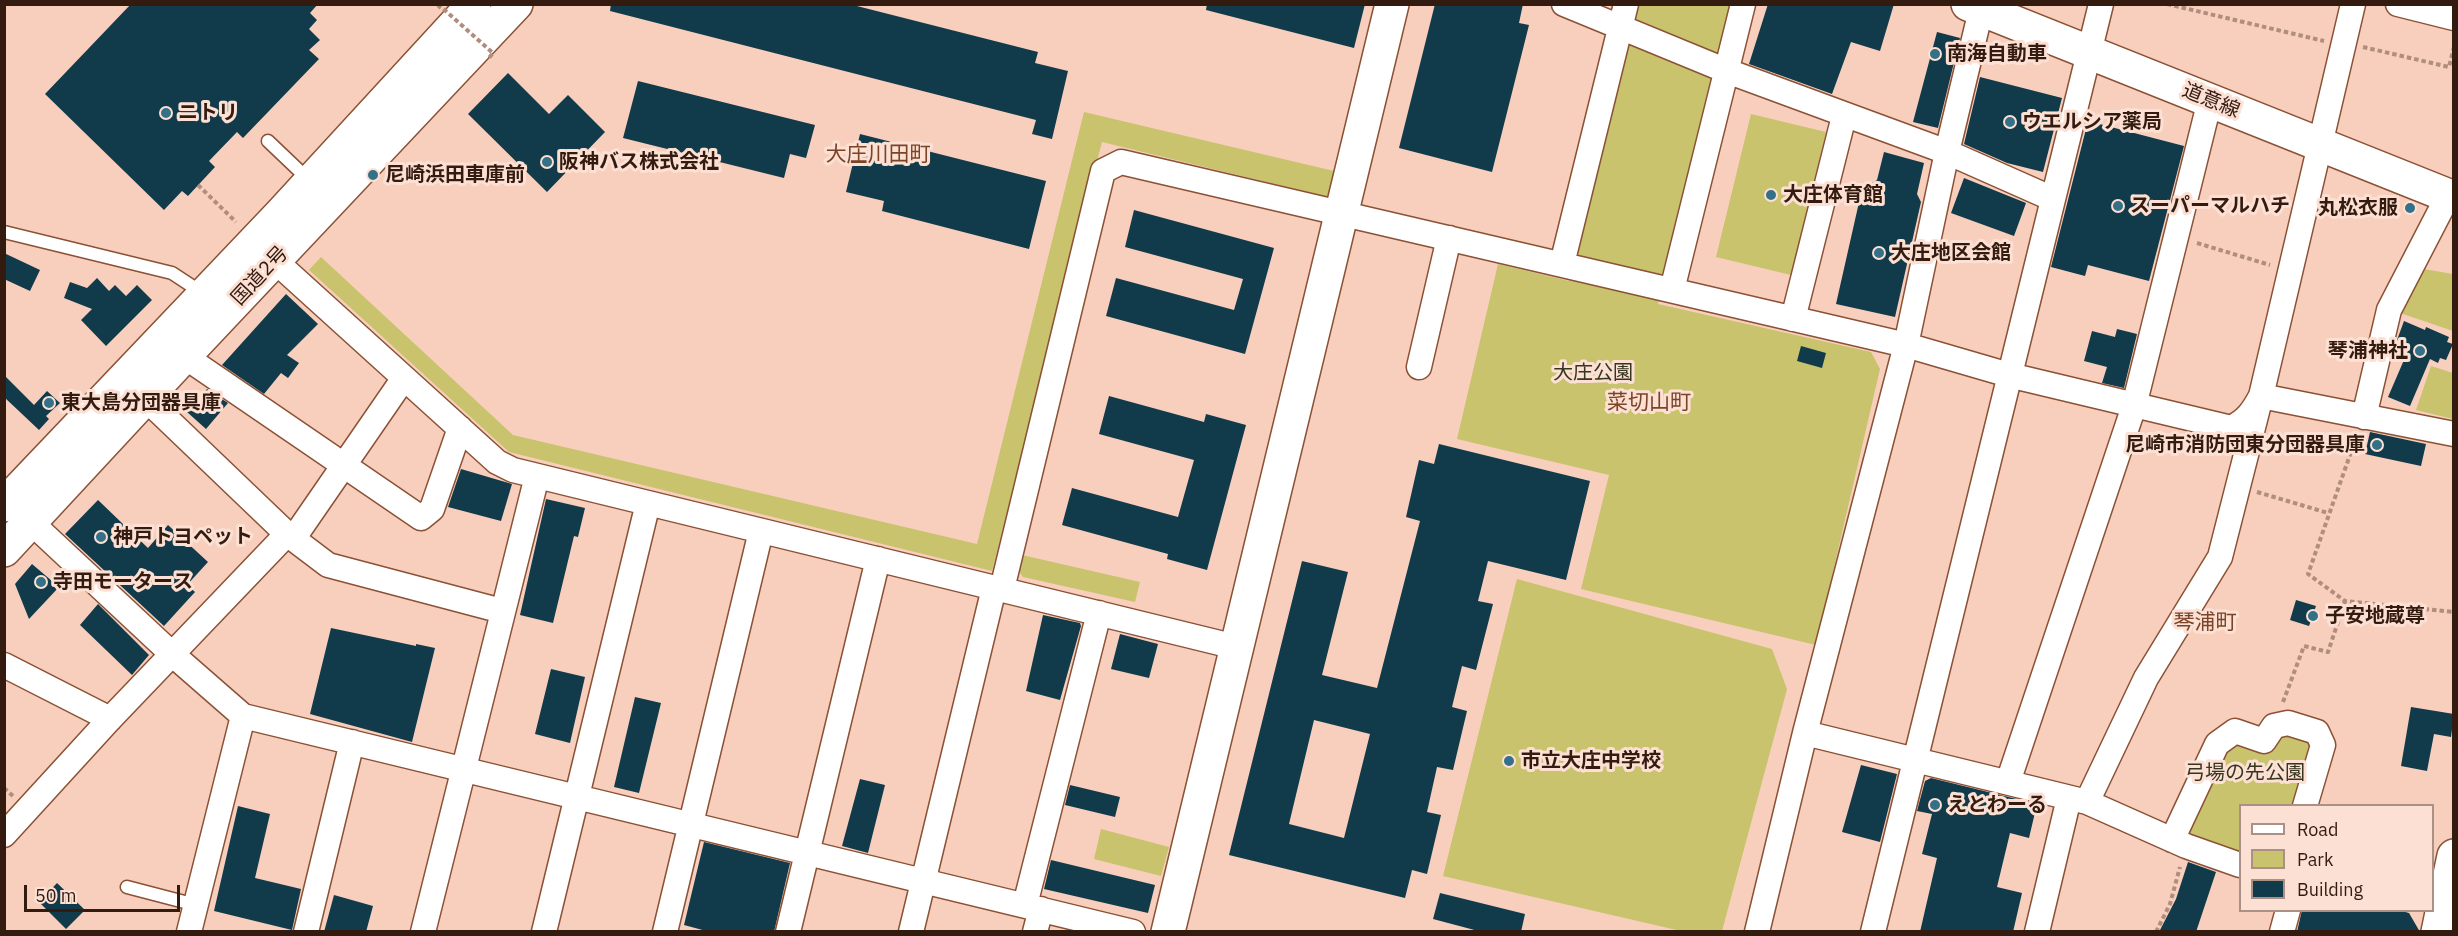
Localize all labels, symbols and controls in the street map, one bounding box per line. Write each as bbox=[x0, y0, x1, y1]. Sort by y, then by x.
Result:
place label: 南海自動車 bbox=[1947, 42, 2047, 66]
marker: 南海自動車 bbox=[1928, 47, 1942, 61]
street label: 道意線 bbox=[2179, 79, 2243, 123]
place label: ニトリ bbox=[178, 101, 238, 125]
marker: ニトリ bbox=[159, 106, 173, 120]
place label: ウエルシア薬局 bbox=[2022, 110, 2162, 134]
marker: ウエルシア薬局 bbox=[2003, 115, 2017, 129]
district label: 大庄川田町 bbox=[826, 142, 930, 168]
place label: 阪神バス株式会社 bbox=[559, 150, 719, 174]
marker: 阪神バス株式会社 bbox=[540, 155, 554, 169]
place label: 尼崎浜田車庫前 bbox=[385, 163, 525, 187]
marker: 尼崎浜田車庫前 bbox=[366, 168, 380, 182]
place label: 大庄体育館 bbox=[1783, 183, 1883, 207]
marker: 大庄体育館 bbox=[1764, 188, 1778, 202]
place label: スーパーマルハチ bbox=[2130, 194, 2290, 218]
place label: 丸松衣服 bbox=[2318, 196, 2398, 220]
marker: スーパーマルハチ bbox=[2111, 199, 2125, 213]
marker: 丸松衣服 bbox=[2403, 201, 2417, 215]
street label: 国道2号 bbox=[227, 241, 293, 311]
place label: 大庄地区会館 bbox=[1891, 241, 2011, 265]
marker: 大庄地区会館 bbox=[1872, 246, 1886, 260]
place label: 琴浦神社 bbox=[2328, 339, 2408, 363]
marker: 琴浦神社 bbox=[2413, 344, 2427, 358]
park label: 大庄公園 bbox=[1553, 361, 1633, 385]
district label: 菜切山町 bbox=[1607, 390, 1691, 416]
place label: 東大島分団器具庫 bbox=[61, 391, 221, 415]
marker: 東大島分団器具庫 bbox=[42, 396, 56, 410]
place label: 尼崎市消防団東分団器具庫 bbox=[2125, 433, 2365, 457]
marker: 尼崎市消防団東分団器具庫 bbox=[2370, 438, 2384, 452]
place label: 神戸トヨペット bbox=[113, 525, 253, 549]
marker: 神戸トヨペット bbox=[94, 530, 108, 544]
place label: 寺田モータース bbox=[53, 570, 193, 594]
marker: 寺田モータース bbox=[34, 575, 48, 589]
place label: 子安地蔵尊 bbox=[2325, 604, 2425, 628]
marker: 子安地蔵尊 bbox=[2306, 609, 2320, 623]
district label: 琴浦町 bbox=[2174, 610, 2236, 636]
place label: 市立大庄中学校 bbox=[1521, 749, 1661, 773]
marker: 市立大庄中学校 bbox=[1502, 754, 1516, 768]
park label: 弓場の先公園 bbox=[2185, 761, 2305, 785]
place label: えとわーる bbox=[1947, 793, 2047, 817]
marker: えとわーる bbox=[1928, 798, 1942, 812]
legend bbox=[2239, 804, 2434, 912]
text: Road bbox=[2297, 818, 2338, 841]
text: Park bbox=[2297, 848, 2333, 871]
scale bar bbox=[27, 873, 183, 911]
text: Building bbox=[2297, 878, 2363, 901]
text: 50 m bbox=[35, 884, 77, 907]

